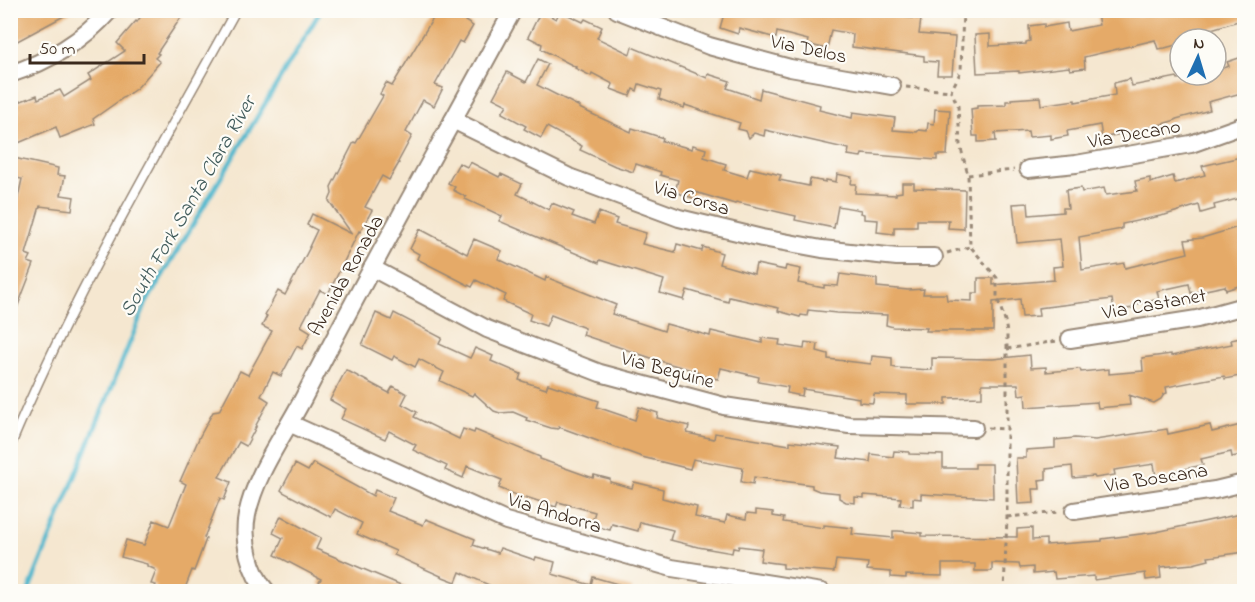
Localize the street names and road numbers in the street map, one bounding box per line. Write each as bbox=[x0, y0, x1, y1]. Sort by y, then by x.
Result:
street label: Via Delos bbox=[767, 28, 849, 73]
street label: Via Decano bbox=[1085, 113, 1183, 158]
street label: Via Corsa bbox=[649, 174, 733, 225]
street label: Avenida Ronada bbox=[302, 210, 392, 342]
street label: Via Castanet bbox=[1099, 282, 1209, 329]
street label: Via Beguine bbox=[616, 345, 717, 399]
street label: Via Boscana bbox=[1102, 457, 1210, 502]
street label: Via Andorra bbox=[503, 486, 605, 542]

